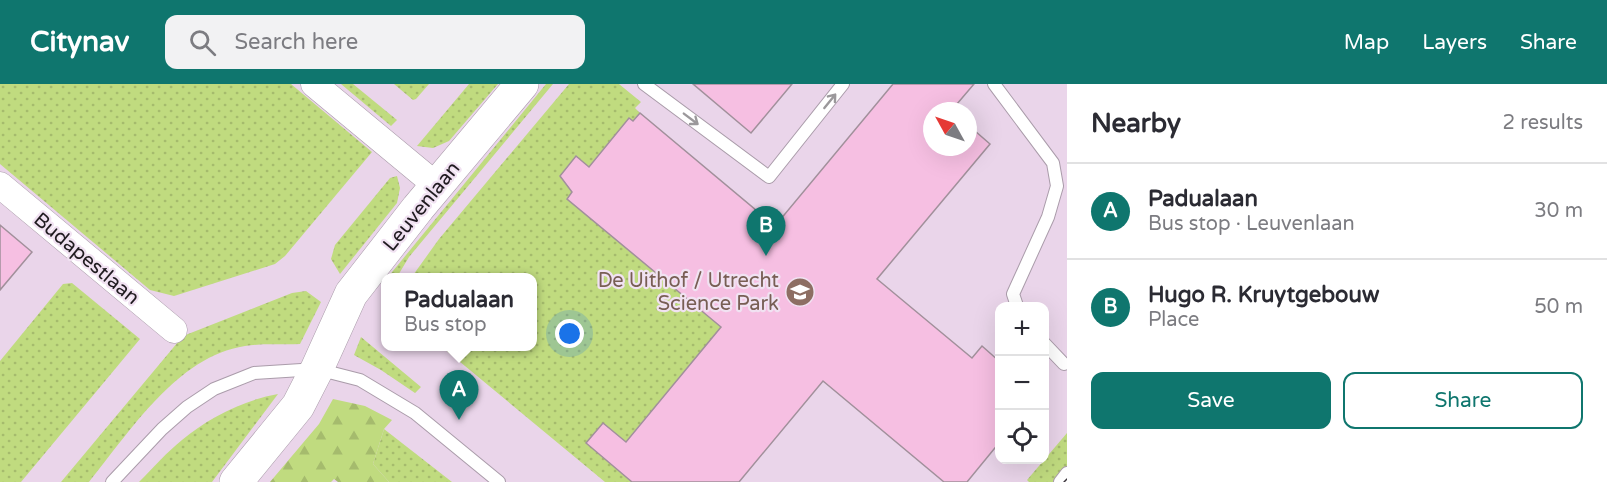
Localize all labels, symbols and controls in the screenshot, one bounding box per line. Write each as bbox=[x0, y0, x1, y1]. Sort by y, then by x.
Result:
search box bbox=[165, 15, 585, 69]
text: Citynav bbox=[30, 25, 129, 59]
icon: search bbox=[186, 26, 219, 59]
text: Search here bbox=[234, 29, 358, 55]
text: Map bbox=[1344, 30, 1389, 55]
text: Layers bbox=[1422, 30, 1487, 55]
text: Share bbox=[1520, 30, 1577, 55]
one-way arrow bbox=[823, 93, 836, 109]
north arrow bbox=[923, 102, 977, 156]
text: Nearby bbox=[1091, 108, 1181, 139]
text: 2 results bbox=[1503, 111, 1583, 135]
one-way arrow bbox=[683, 112, 699, 125]
street label: Leuvenlaan bbox=[378, 157, 465, 256]
text: Padualaan bbox=[1148, 186, 1258, 212]
text: A bbox=[1103, 199, 1118, 223]
text: 30 m bbox=[1534, 199, 1583, 223]
pin: B bbox=[746, 206, 786, 256]
street label: Budapestlaan bbox=[29, 208, 144, 310]
text: Bus stop · Leuvenlaan bbox=[1148, 212, 1355, 236]
place label: De Uithof / Utrecht Science Park bbox=[598, 269, 779, 316]
popup bbox=[381, 273, 537, 351]
school or university icon: De Uithof / Utrecht Science Park bbox=[784, 276, 816, 308]
text: Hugo R. Kruytgebouw bbox=[1148, 282, 1379, 308]
text: Padualaan bbox=[404, 287, 514, 313]
text: B bbox=[1104, 295, 1117, 319]
text: 50 m bbox=[1534, 295, 1583, 319]
map controls bbox=[995, 302, 1049, 464]
button: + bbox=[995, 302, 1049, 356]
text: Place bbox=[1148, 308, 1199, 332]
text: Bus stop bbox=[404, 313, 487, 337]
your location bbox=[555, 319, 584, 348]
button: − bbox=[995, 356, 1049, 410]
pin: A bbox=[440, 370, 478, 420]
button: Save bbox=[1091, 372, 1331, 429]
button: Share bbox=[1343, 372, 1583, 429]
button: locate bbox=[995, 410, 1049, 464]

